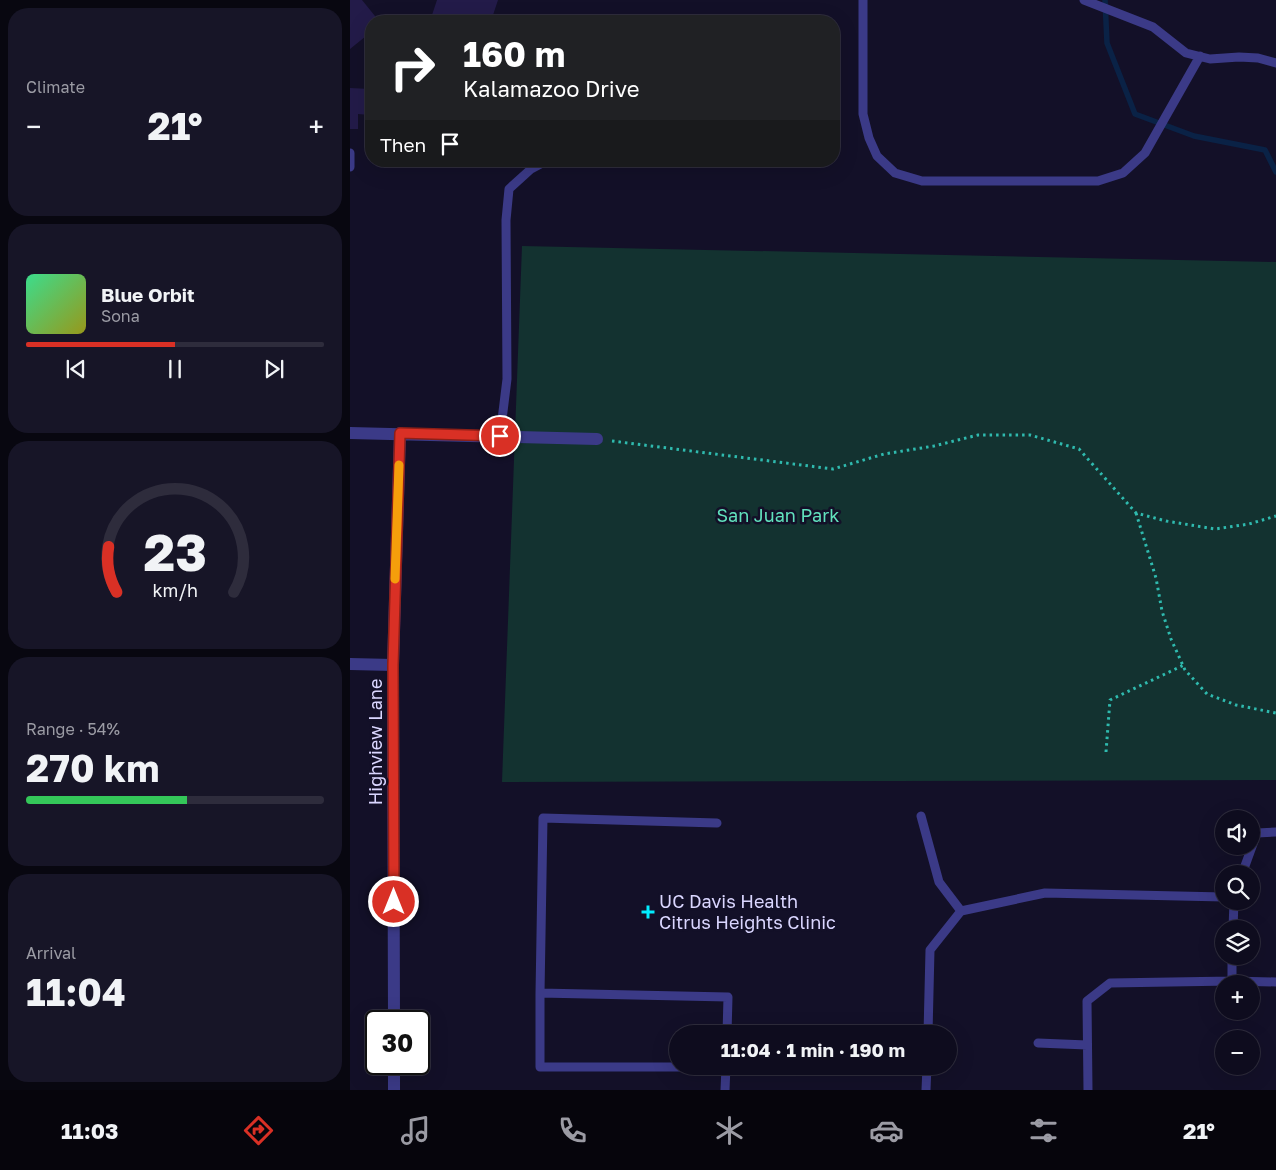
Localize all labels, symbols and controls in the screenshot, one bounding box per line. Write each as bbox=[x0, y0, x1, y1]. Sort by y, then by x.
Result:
text: 160 m bbox=[463, 33, 565, 75]
icon: right bbox=[380, 35, 445, 100]
text: Kalamazoo Drive bbox=[463, 75, 639, 102]
text: Climate bbox=[26, 77, 85, 97]
text: 21° bbox=[148, 103, 203, 148]
text: − bbox=[26, 110, 41, 143]
text: + bbox=[309, 110, 324, 143]
icon: arrive bbox=[436, 130, 464, 158]
text: Then bbox=[380, 133, 426, 156]
text: Blue Orbit bbox=[101, 283, 195, 306]
text: Sona bbox=[101, 306, 140, 326]
icon: previous bbox=[62, 355, 90, 383]
icon: pause bbox=[161, 355, 189, 383]
icon: next bbox=[260, 355, 288, 383]
pin bbox=[479, 415, 521, 457]
icon: arrive bbox=[486, 422, 514, 450]
park label: San Juan Park bbox=[717, 504, 839, 526]
text: 23 bbox=[143, 520, 207, 582]
text: km/h bbox=[152, 579, 198, 601]
street label: Highview Lane bbox=[364, 679, 386, 805]
text: Range · 54% bbox=[26, 719, 120, 739]
text: 270 km bbox=[26, 745, 159, 790]
map controls bbox=[1215, 810, 1260, 1075]
button: sound bbox=[1215, 810, 1260, 855]
button: search bbox=[1215, 865, 1260, 910]
position arrow bbox=[367, 875, 419, 927]
place label: UC Davis Health Citrus Heights Clinic bbox=[659, 890, 836, 933]
marker: UC Davis Health Citrus Heights Clinic bbox=[641, 905, 655, 919]
button: layers bbox=[1215, 920, 1260, 965]
text: Arrival bbox=[26, 943, 76, 963]
text: 11:04 bbox=[26, 969, 126, 1014]
button: + bbox=[1215, 975, 1260, 1020]
speed limit sign: 30 bbox=[365, 1010, 430, 1075]
button: − bbox=[1215, 1030, 1260, 1075]
text: 11:04 · 1 min · 190 m bbox=[721, 1038, 905, 1061]
icon: directions bbox=[241, 1113, 276, 1148]
icon: music bbox=[398, 1113, 433, 1148]
icon: phone bbox=[555, 1113, 590, 1148]
icon: climate bbox=[712, 1113, 747, 1148]
icon: car bbox=[869, 1113, 904, 1148]
icon: filters bbox=[1026, 1113, 1061, 1148]
text: 11:03 bbox=[61, 1117, 118, 1144]
text: 21° bbox=[1183, 1117, 1215, 1144]

